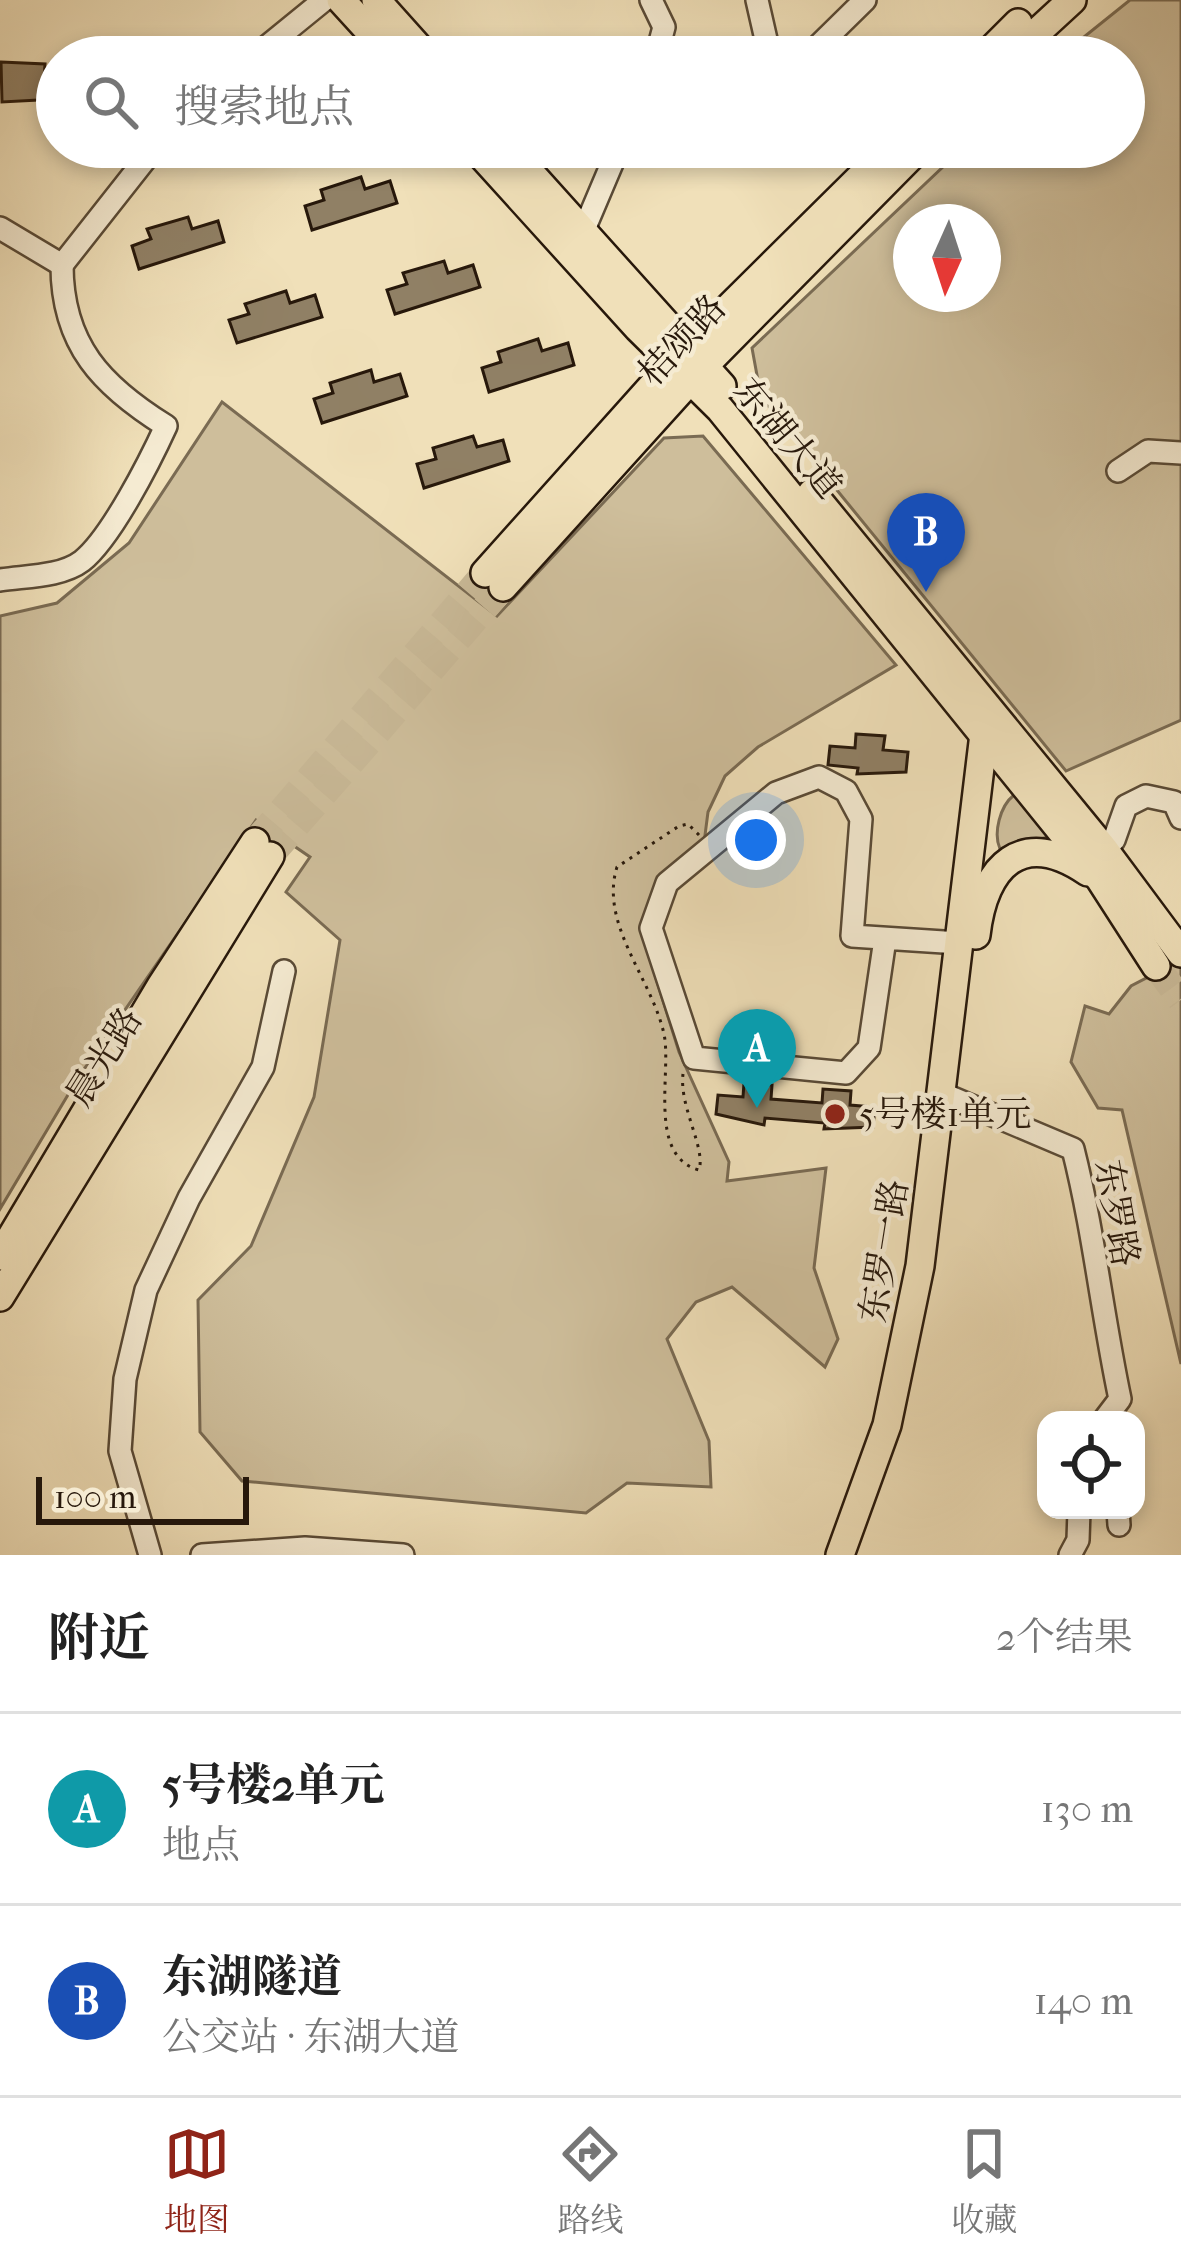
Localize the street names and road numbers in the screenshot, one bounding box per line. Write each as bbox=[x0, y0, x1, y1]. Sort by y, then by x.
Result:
street label: 桔颂路 bbox=[630, 286, 734, 394]
street label: 东湖大道 bbox=[726, 369, 850, 507]
street label: 晨光路 bbox=[58, 1000, 150, 1114]
street label: 东罗路 bbox=[1087, 1156, 1147, 1270]
street label: 东罗一路 bbox=[852, 1177, 916, 1325]

